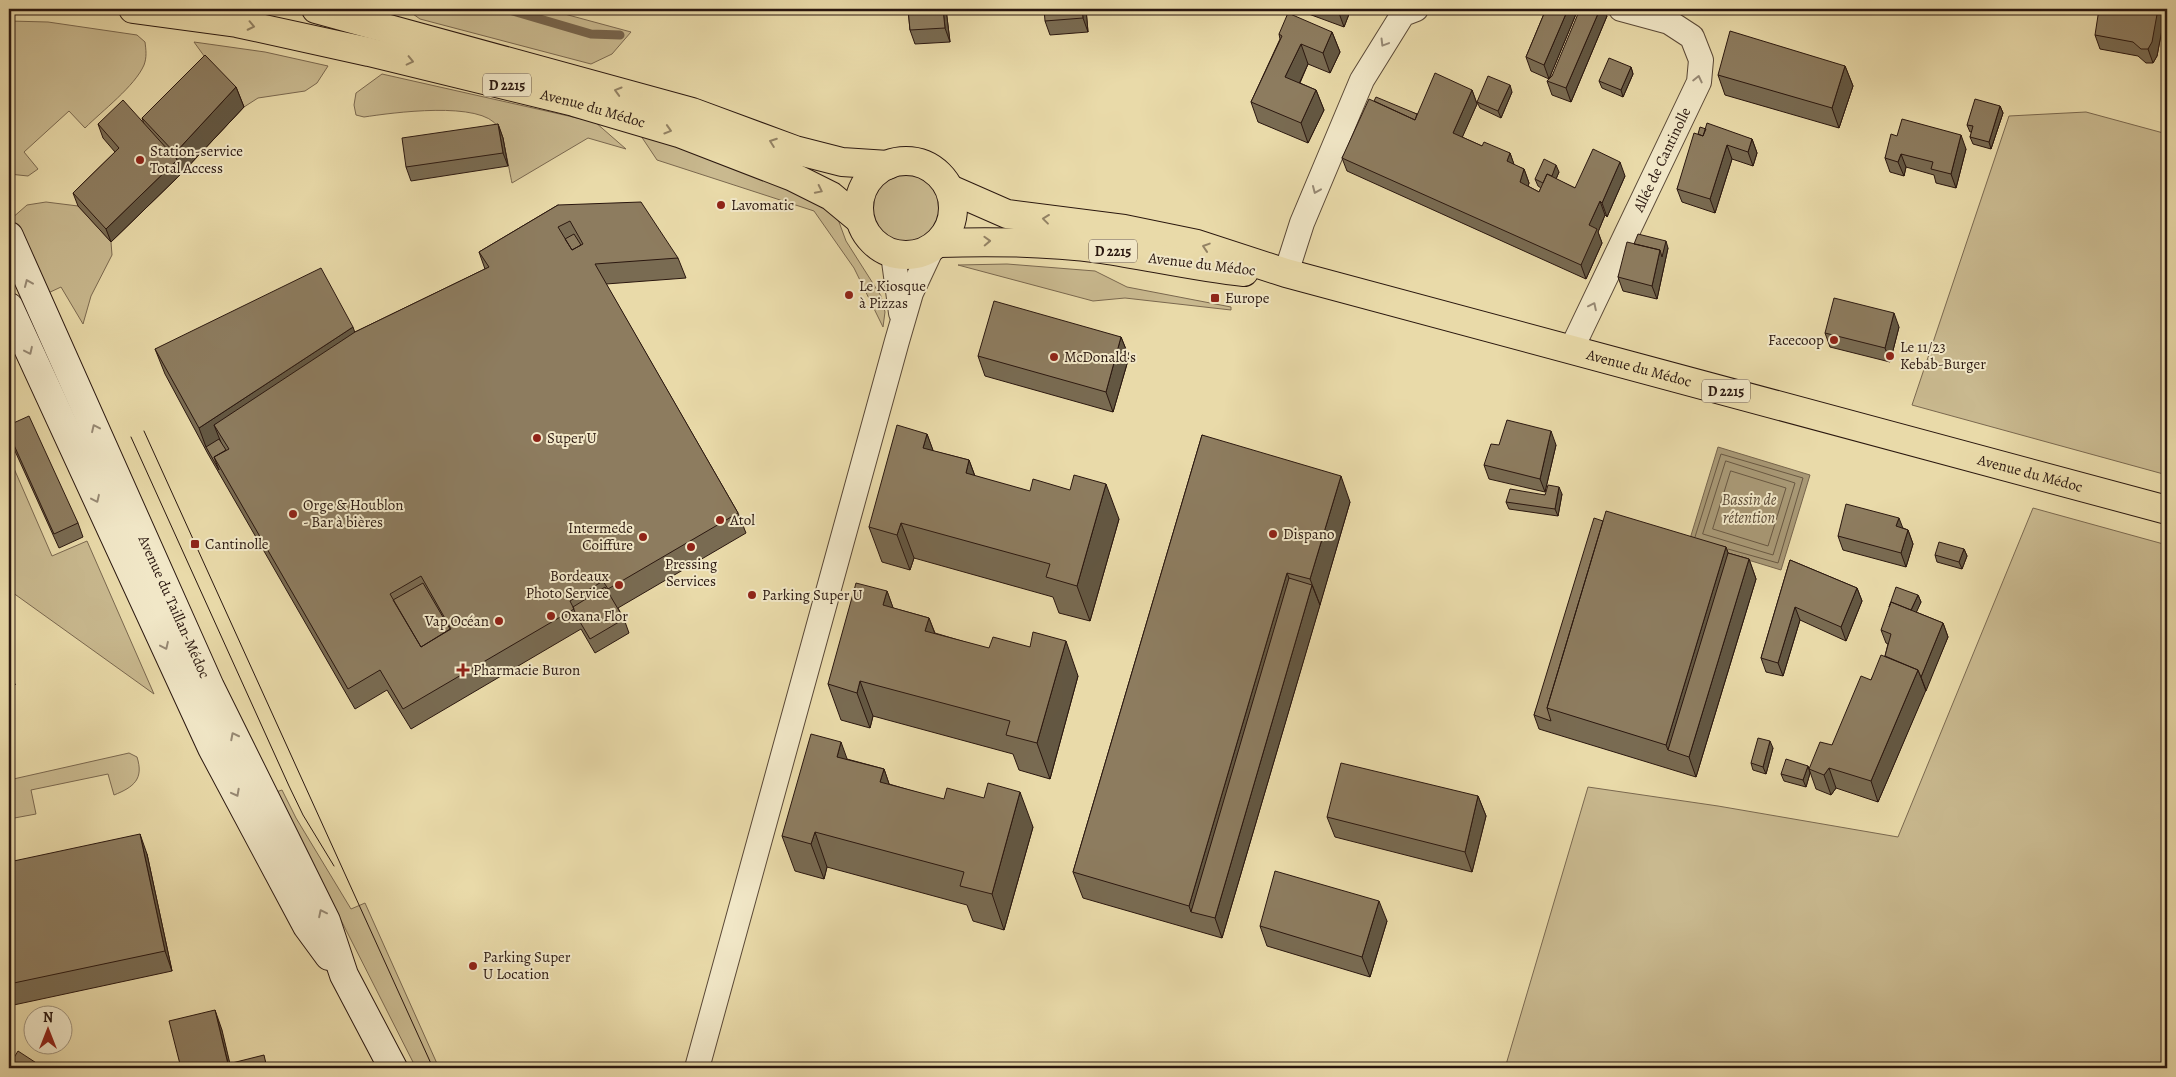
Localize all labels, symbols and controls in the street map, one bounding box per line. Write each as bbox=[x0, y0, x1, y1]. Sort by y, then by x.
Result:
one-way arrow bbox=[246, 20, 255, 31]
one-way arrow bbox=[1381, 38, 1391, 47]
one-way arrow bbox=[405, 55, 414, 66]
road number: D 2215 bbox=[483, 74, 531, 96]
one-way arrow bbox=[1692, 75, 1703, 84]
street label: Avenue du Médoc bbox=[538, 84, 648, 133]
one-way arrow bbox=[615, 87, 623, 97]
street label: Allée de Cantinolle bbox=[1628, 104, 1696, 216]
one-way arrow bbox=[663, 125, 672, 135]
one-way arrow bbox=[769, 138, 777, 148]
place label: Station-service Total Access bbox=[150, 141, 243, 178]
marker: Station-service Total Access bbox=[134, 154, 146, 166]
one-way arrow bbox=[814, 183, 823, 194]
one-way arrow bbox=[1312, 185, 1322, 194]
place label: Lavomatic bbox=[731, 195, 794, 215]
marker: Lavomatic bbox=[715, 199, 727, 211]
one-way arrow bbox=[1042, 214, 1050, 224]
one-way arrow bbox=[984, 236, 992, 247]
road number: D 2215 bbox=[1089, 240, 1137, 262]
one-way arrow bbox=[1202, 243, 1210, 253]
street label: Avenue du Médoc bbox=[1146, 247, 1257, 280]
place label: Le Kiosque à Pizzas bbox=[859, 276, 926, 313]
one-way arrow bbox=[24, 279, 35, 288]
place label: Europe bbox=[1225, 288, 1270, 308]
marker: Le Kiosque à Pizzas bbox=[843, 289, 855, 301]
marker: Europe bbox=[1209, 292, 1221, 304]
one-way arrow bbox=[1587, 302, 1597, 311]
place label: Facecoop bbox=[1768, 330, 1824, 350]
marker: Facecoop bbox=[1828, 334, 1840, 346]
place label: Le 11/23 Kebab-Burger bbox=[1900, 337, 1986, 374]
street label: Avenue du Médoc bbox=[1583, 344, 1694, 392]
one-way arrow bbox=[22, 346, 33, 355]
place label: McDonald's bbox=[1064, 347, 1136, 367]
marker: Le 11/23 Kebab-Burger bbox=[1884, 350, 1896, 362]
marker: McDonald's bbox=[1048, 351, 1060, 363]
road number: D 2215 bbox=[1702, 380, 1750, 402]
one-way arrow bbox=[90, 424, 101, 433]
place label: Super U bbox=[547, 428, 597, 448]
marker: Super U bbox=[531, 432, 543, 444]
street label: Avenue du Médoc bbox=[1975, 449, 2085, 497]
water label: Bassin de rétention bbox=[1721, 489, 1777, 529]
one-way arrow bbox=[90, 494, 101, 503]
place label: Orge & Houblon - Bar à bières bbox=[303, 495, 403, 532]
marker: Orge & Houblon - Bar à bières bbox=[287, 508, 299, 520]
place label: Atol bbox=[729, 510, 755, 530]
marker: Atol bbox=[714, 514, 726, 526]
place label: Intermede Coiffure bbox=[568, 518, 633, 555]
place label: Dispano bbox=[1283, 524, 1334, 544]
marker: Dispano bbox=[1267, 528, 1279, 540]
street label: Avenue du Taillan-Médoc bbox=[133, 531, 215, 681]
marker: Intermede Coiffure bbox=[637, 531, 649, 543]
place label: Cantinolle bbox=[205, 534, 269, 554]
marker: Cantinolle bbox=[189, 538, 201, 550]
marker: Pressing Services bbox=[685, 541, 697, 553]
place label: Pressing Services bbox=[665, 554, 718, 591]
place label: Bordeaux Photo Service bbox=[526, 566, 609, 603]
marker: Bordeaux Photo Service bbox=[613, 579, 625, 591]
place label: Parking Super U bbox=[762, 585, 863, 605]
marker: Parking Super U bbox=[746, 589, 758, 601]
place label: Oxana Flor bbox=[561, 606, 628, 626]
marker: Oxana Flor bbox=[545, 610, 557, 622]
place label: Vap Océan bbox=[424, 611, 489, 631]
marker: Vap Océan bbox=[493, 615, 505, 627]
one-way arrow bbox=[158, 641, 168, 650]
place label: Pharmacie Buron bbox=[473, 660, 580, 680]
marker: Pharmacie Buron bbox=[457, 664, 469, 676]
one-way arrow bbox=[229, 732, 240, 741]
one-way arrow bbox=[230, 787, 240, 796]
one-way arrow bbox=[318, 909, 328, 918]
place label: Parking Super U Location bbox=[483, 947, 571, 984]
marker: Parking Super U Location bbox=[467, 960, 479, 972]
north arrow bbox=[22, 1004, 72, 1054]
text: N bbox=[43, 1008, 53, 1027]

